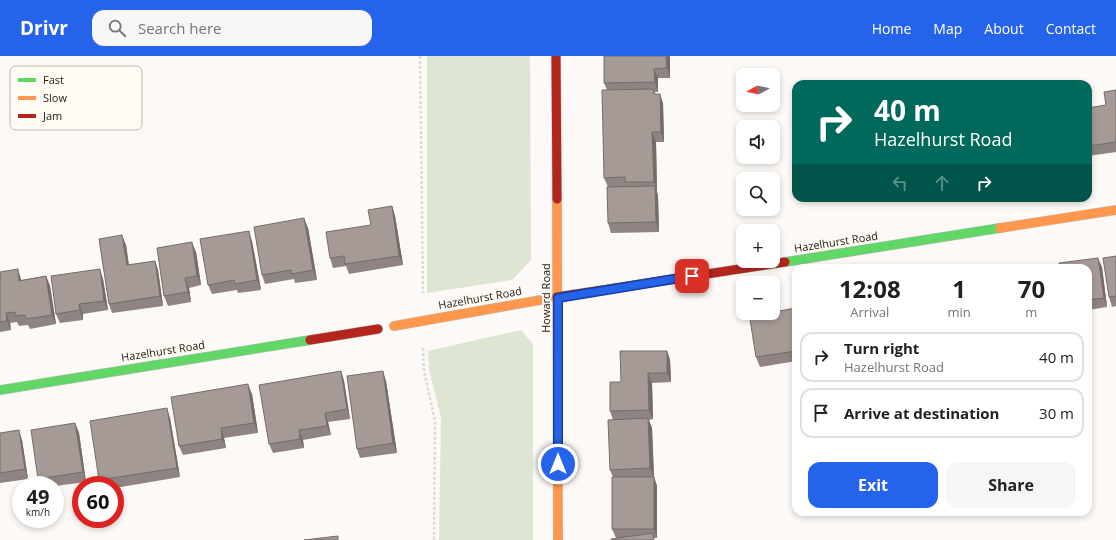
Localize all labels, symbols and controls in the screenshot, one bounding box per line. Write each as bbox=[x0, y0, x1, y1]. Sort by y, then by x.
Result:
search box bbox=[92, 10, 372, 46]
text: Drivr bbox=[20, 15, 68, 41]
icon: search bbox=[106, 17, 128, 39]
text: Search here bbox=[138, 18, 222, 38]
text: Home bbox=[872, 19, 911, 38]
text: Map bbox=[933, 19, 962, 38]
text: About bbox=[984, 19, 1024, 38]
text: Contact bbox=[1046, 19, 1096, 38]
legend bbox=[10, 66, 142, 130]
north arrow bbox=[736, 68, 780, 112]
map controls bbox=[736, 68, 780, 320]
text: Fast bbox=[43, 72, 64, 87]
text: Slow bbox=[43, 90, 67, 105]
text: 40 m bbox=[874, 91, 941, 129]
icon: right bbox=[808, 96, 860, 148]
text: Jam bbox=[42, 108, 62, 123]
button: sound bbox=[736, 120, 780, 164]
text: Hazelhurst Road bbox=[874, 127, 1012, 151]
button: search bbox=[736, 172, 780, 216]
icon: left bbox=[889, 172, 911, 194]
icon: ahead bbox=[931, 172, 953, 194]
icon: right bbox=[973, 172, 995, 194]
button: + bbox=[736, 224, 780, 268]
street label: Hazelhurst Road bbox=[793, 227, 879, 256]
pin bbox=[675, 259, 709, 293]
street label: Howard Road bbox=[538, 263, 553, 333]
icon: arrive bbox=[681, 265, 703, 287]
text: 12:08 bbox=[839, 272, 901, 305]
text: 1 bbox=[952, 272, 966, 305]
text: 70 bbox=[1018, 272, 1045, 305]
button: − bbox=[736, 276, 780, 320]
street label: Hazelhurst Road bbox=[437, 283, 523, 312]
text: Arrival bbox=[850, 303, 889, 321]
text: min bbox=[947, 303, 971, 321]
text: m bbox=[1025, 303, 1037, 321]
street label: Hazelhurst Road bbox=[120, 336, 206, 365]
text: Turn right bbox=[844, 338, 919, 358]
icon: right bbox=[810, 346, 832, 368]
text: 40 m bbox=[1039, 347, 1074, 367]
text: Hazelhurst Road bbox=[844, 358, 944, 376]
icon: arrive bbox=[810, 402, 832, 424]
text: Arrive at destination bbox=[844, 403, 999, 423]
text: 30 m bbox=[1039, 403, 1074, 423]
position arrow bbox=[537, 443, 579, 485]
button: Exit bbox=[808, 462, 938, 508]
button: Share bbox=[946, 462, 1076, 508]
speed limit sign: 60 bbox=[72, 476, 124, 528]
text: 49 bbox=[27, 483, 49, 510]
text: km/h bbox=[26, 505, 50, 519]

